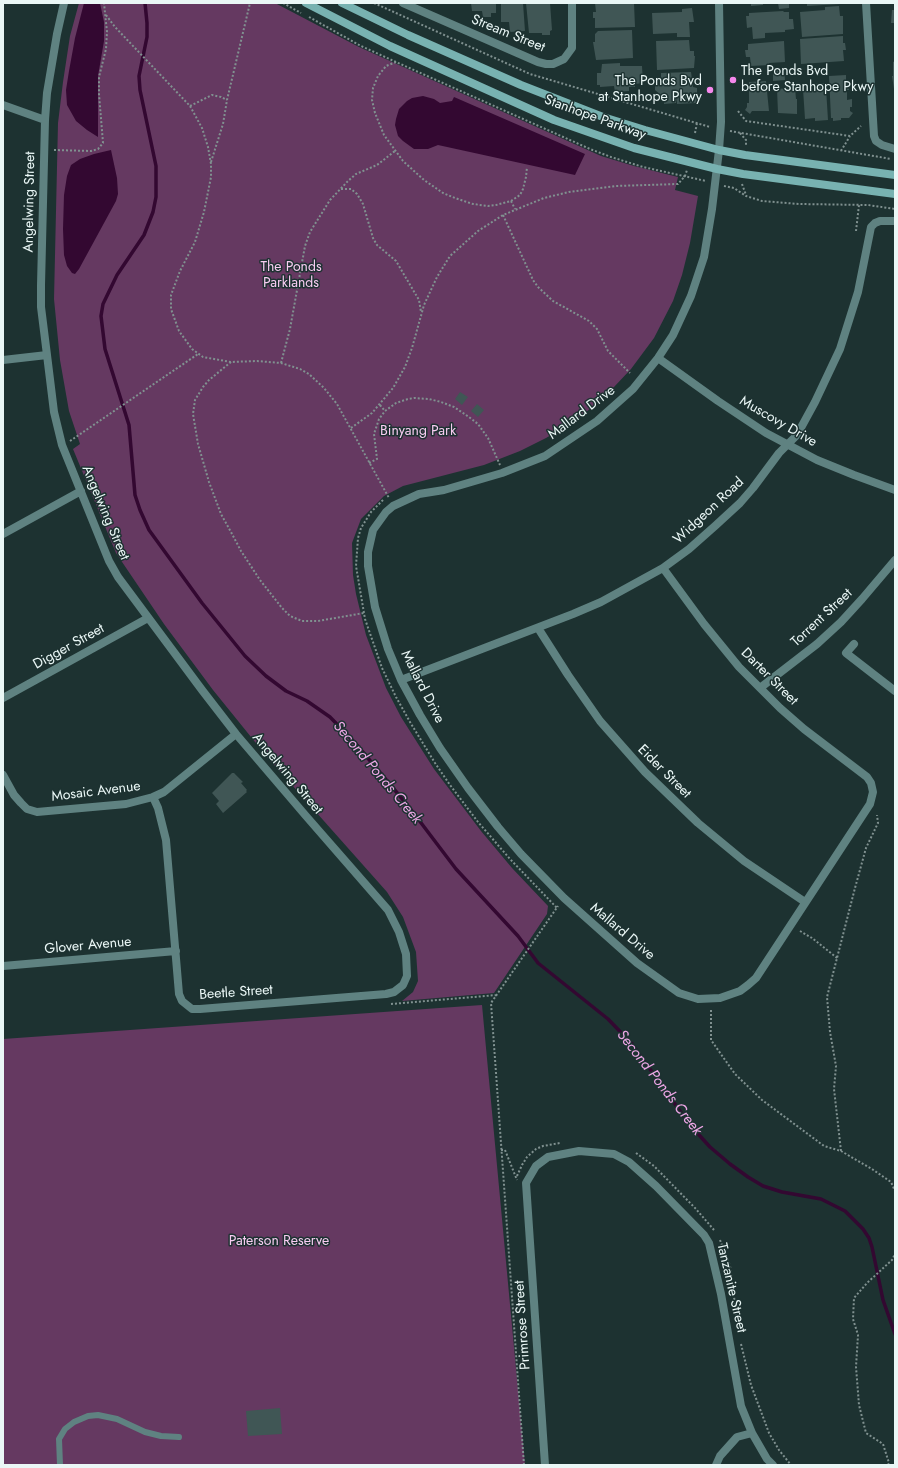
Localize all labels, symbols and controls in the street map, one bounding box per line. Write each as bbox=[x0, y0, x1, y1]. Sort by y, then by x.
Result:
street label: Stream Street bbox=[469, 12, 547, 56]
place label: The Ponds Bvd before Stanhope Pkwy bbox=[741, 64, 873, 96]
place label: The Ponds Bvd at Stanhope Pkwy bbox=[598, 74, 702, 106]
marker: The Ponds Bvd before Stanhope Pkwy bbox=[728, 75, 738, 85]
marker: The Ponds Bvd at Stanhope Pkwy bbox=[705, 85, 715, 95]
street label: Stanhope Parkway bbox=[542, 92, 648, 144]
street label: Angelwing Street bbox=[21, 151, 39, 253]
park label: The Ponds Parklands bbox=[260, 260, 322, 292]
street label: Mallard Drive bbox=[545, 382, 619, 444]
street label: Muscovy Drive bbox=[736, 393, 820, 451]
park label: Binyang Park bbox=[380, 424, 456, 440]
street label: Angelwing Street bbox=[78, 463, 132, 563]
street label: Widgeon Road bbox=[670, 474, 748, 548]
street label: Torrent Street bbox=[788, 585, 856, 651]
street label: Digger Street bbox=[30, 621, 108, 673]
street label: Darter Street bbox=[737, 645, 801, 709]
street label: Mallard Drive bbox=[397, 648, 447, 726]
water label: Second Ponds Creek bbox=[329, 718, 425, 828]
street label: Angelwing Street bbox=[248, 730, 326, 818]
street label: Eider Street bbox=[634, 742, 694, 802]
street label: Mosaic Avenue bbox=[51, 778, 141, 806]
street label: Mallard Drive bbox=[586, 900, 658, 964]
street label: Glover Avenue bbox=[44, 934, 132, 958]
street label: Beetle Street bbox=[199, 982, 273, 1004]
water label: Second Ponds Creek bbox=[612, 1027, 706, 1139]
park label: Paterson Reserve bbox=[229, 1234, 329, 1250]
street label: Tanzanite Street bbox=[713, 1242, 749, 1334]
street label: Primrose Street bbox=[512, 1280, 534, 1370]

